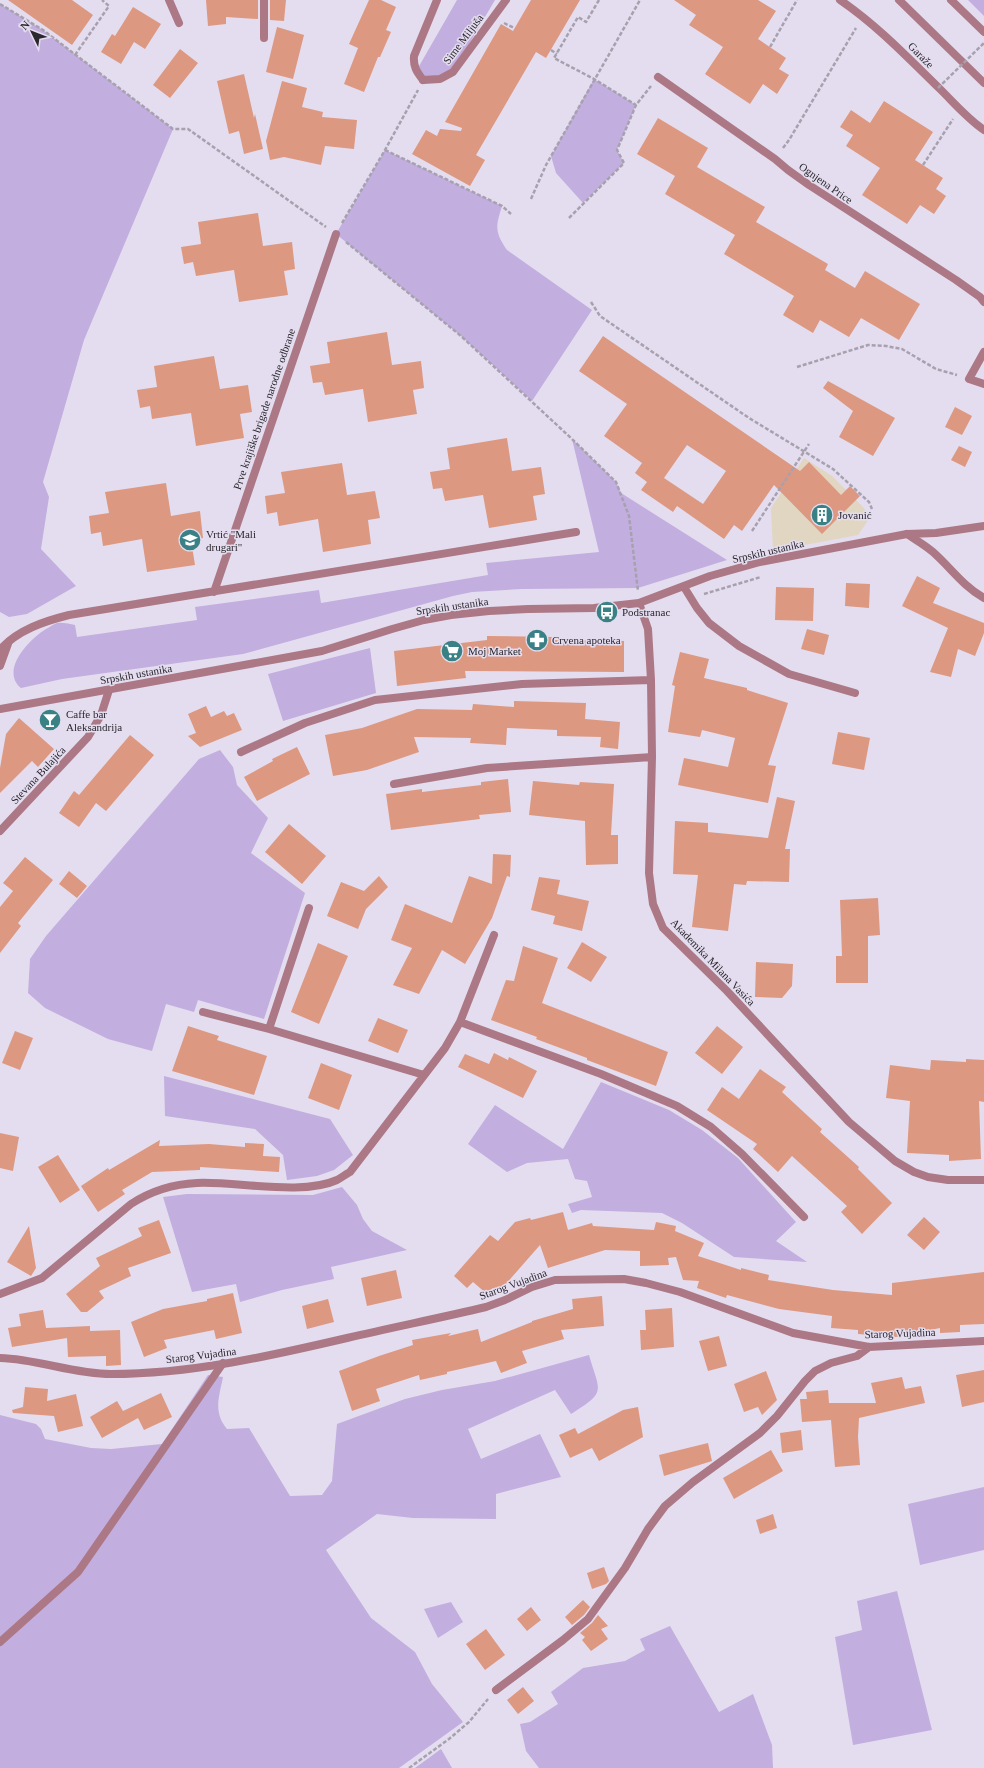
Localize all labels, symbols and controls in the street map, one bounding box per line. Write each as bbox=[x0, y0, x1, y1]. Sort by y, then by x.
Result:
north arrow bbox=[12, 12, 52, 52]
street label: Sime Miljuša bbox=[440, 12, 486, 66]
text: N bbox=[18, 18, 32, 32]
street label: Garaže bbox=[906, 40, 936, 70]
street label: Ognjena Price bbox=[797, 160, 855, 206]
street label: Prve krajiške brigade narodne odbrane bbox=[231, 327, 297, 491]
building icon: Jovanić bbox=[809, 502, 835, 528]
place label: Jovanić bbox=[838, 509, 872, 521]
school or university icon: Vrtić "Mali drugari" bbox=[177, 527, 203, 553]
place label: Vrtić "Mali drugari" bbox=[206, 528, 256, 553]
street label: Srpskih ustanika bbox=[731, 537, 805, 565]
street label: Srpskih ustanika bbox=[415, 595, 489, 617]
bus stop icon: Podstranac bbox=[594, 599, 620, 625]
place label: Podstranac bbox=[622, 606, 670, 618]
pharmacy icon: Crvena apoteka bbox=[524, 627, 550, 653]
place label: Crvena apoteka bbox=[552, 634, 621, 646]
supermarket icon: Moj Market bbox=[439, 638, 465, 664]
place label: Moj Market bbox=[468, 645, 521, 657]
street label: Srpskih ustanika bbox=[99, 662, 173, 686]
bar icon: Caffe bar Aleksandrija bbox=[37, 707, 63, 733]
place label: Caffe bar Aleksandrija bbox=[66, 708, 122, 733]
street label: Stevana Bulajića bbox=[8, 744, 68, 806]
street label: Akademika Milana Vasića bbox=[668, 916, 758, 1008]
street label: Starog Vujadina bbox=[478, 1266, 548, 1302]
street label: Starog Vujadina bbox=[864, 1326, 936, 1340]
street label: Starog Vujadina bbox=[165, 1345, 237, 1365]

